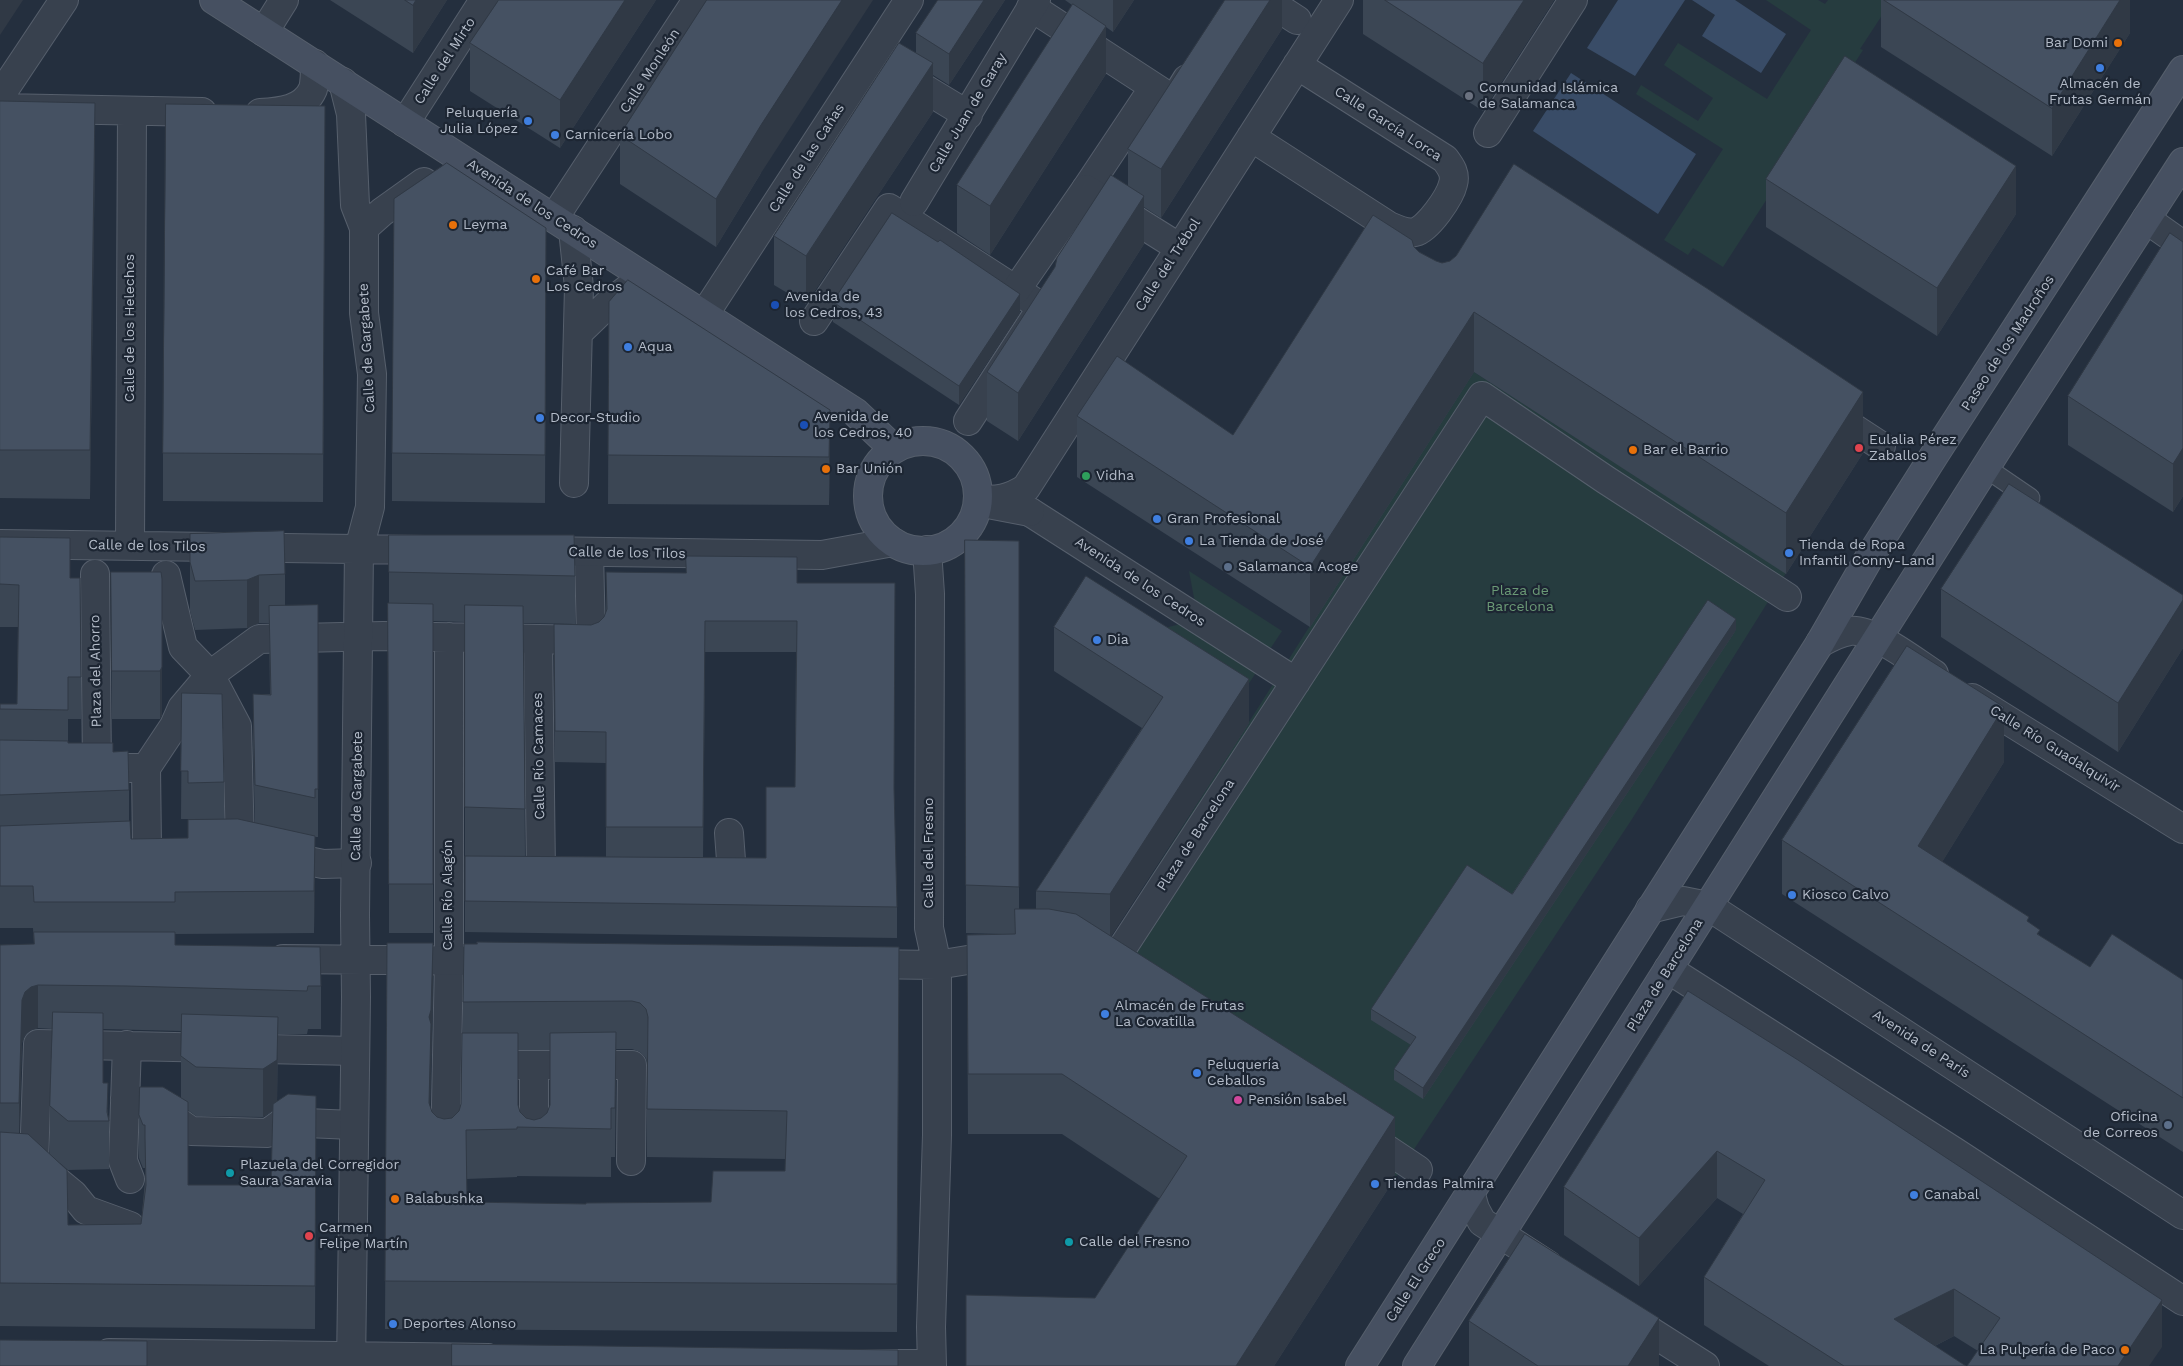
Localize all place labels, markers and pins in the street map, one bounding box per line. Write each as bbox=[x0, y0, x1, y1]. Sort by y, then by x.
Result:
place label: Bar Domi bbox=[2045, 35, 2108, 51]
marker: Bar Domi bbox=[2112, 37, 2124, 49]
marker: Almacén de Frutas Germán bbox=[2094, 62, 2106, 74]
place label: Almacén de Frutas Germán bbox=[2049, 76, 2151, 108]
place label: Comunidad Islámica de Salamanca bbox=[1479, 80, 1618, 112]
marker: Comunidad Islámica de Salamanca bbox=[1463, 90, 1475, 102]
place label: Peluquería Julia López bbox=[440, 105, 518, 138]
marker: Peluquería Julia López bbox=[522, 115, 534, 127]
place label: Carnicería Lobo bbox=[565, 127, 672, 143]
marker: Carnicería Lobo bbox=[549, 129, 561, 141]
place label: Leyma bbox=[463, 217, 507, 233]
marker: Leyma bbox=[447, 219, 459, 231]
place label: Café Bar Los Cedros bbox=[546, 263, 622, 296]
marker: Café Bar Los Cedros bbox=[530, 273, 542, 285]
place label: Avenida de los Cedros, 43 bbox=[785, 289, 883, 322]
marker: Avenida de los Cedros, 43 bbox=[769, 299, 781, 311]
place label: Aqua bbox=[638, 339, 672, 355]
marker: Aqua bbox=[622, 341, 634, 353]
place label: Avenida de los Cedros, 40 bbox=[814, 409, 912, 442]
place label: Decor-Studio bbox=[550, 410, 640, 426]
marker: Decor-Studio bbox=[534, 412, 546, 424]
marker: Avenida de los Cedros, 40 bbox=[798, 419, 810, 431]
place label: Eulalia Pérez Zaballos bbox=[1869, 432, 1957, 464]
place label: Bar el Barrio bbox=[1643, 442, 1728, 458]
marker: Eulalia Pérez Zaballos bbox=[1853, 442, 1865, 454]
marker: Bar el Barrio bbox=[1627, 444, 1639, 456]
place label: Bar Unión bbox=[836, 461, 903, 477]
marker: Bar Unión bbox=[820, 463, 832, 475]
place label: Vidha bbox=[1096, 468, 1134, 484]
marker: Vidha bbox=[1080, 470, 1092, 482]
place label: Gran Profesional bbox=[1167, 511, 1280, 527]
marker: Gran Profesional bbox=[1151, 513, 1163, 525]
place label: La Tienda de José bbox=[1199, 533, 1324, 549]
marker: La Tienda de José bbox=[1183, 535, 1195, 547]
place label: Tienda de Ropa Infantil Conny-Land bbox=[1799, 537, 1935, 570]
marker: Tienda de Ropa Infantil Conny-Land bbox=[1783, 547, 1795, 559]
place label: Salamanca Acoge bbox=[1238, 559, 1358, 575]
marker: Salamanca Acoge bbox=[1222, 561, 1234, 573]
place label: Dia bbox=[1107, 632, 1129, 648]
marker: Dia bbox=[1091, 634, 1103, 646]
place label: Kiosco Calvo bbox=[1802, 887, 1889, 903]
marker: Kiosco Calvo bbox=[1786, 889, 1798, 901]
place label: Almacén de Frutas La Covatilla bbox=[1115, 998, 1244, 1030]
marker: Almacén de Frutas La Covatilla bbox=[1099, 1008, 1111, 1020]
place label: Peluquería Ceballos bbox=[1207, 1057, 1279, 1090]
marker: Peluquería Ceballos bbox=[1191, 1067, 1203, 1079]
place label: Pensión Isabel bbox=[1248, 1092, 1347, 1108]
marker: Pensión Isabel bbox=[1232, 1094, 1244, 1106]
place label: Oficina de Correos bbox=[2083, 1109, 2158, 1142]
marker: Oficina de Correos bbox=[2162, 1119, 2174, 1131]
place label: Plazuela del Corregidor Saura Saravia bbox=[240, 1157, 399, 1190]
marker: Plazuela del Corregidor Saura Saravia bbox=[224, 1167, 236, 1179]
place label: Tiendas Palmira bbox=[1385, 1176, 1494, 1192]
marker: Tiendas Palmira bbox=[1369, 1178, 1381, 1190]
place label: Canabal bbox=[1924, 1187, 1979, 1203]
marker: Canabal bbox=[1908, 1189, 1920, 1201]
place label: Balabushka bbox=[405, 1191, 483, 1207]
marker: Balabushka bbox=[389, 1193, 401, 1205]
place label: Carmen Felipe Martín bbox=[319, 1220, 408, 1252]
marker: Carmen Felipe Martín bbox=[303, 1230, 315, 1242]
place label: Calle del Fresno bbox=[1079, 1234, 1190, 1250]
marker: Calle del Fresno bbox=[1063, 1236, 1075, 1248]
place label: Deportes Alonso bbox=[403, 1316, 516, 1332]
marker: Deportes Alonso bbox=[387, 1318, 399, 1330]
place label: La Pulpería de Paco bbox=[1979, 1342, 2115, 1358]
marker: La Pulpería de Paco bbox=[2119, 1344, 2131, 1356]

